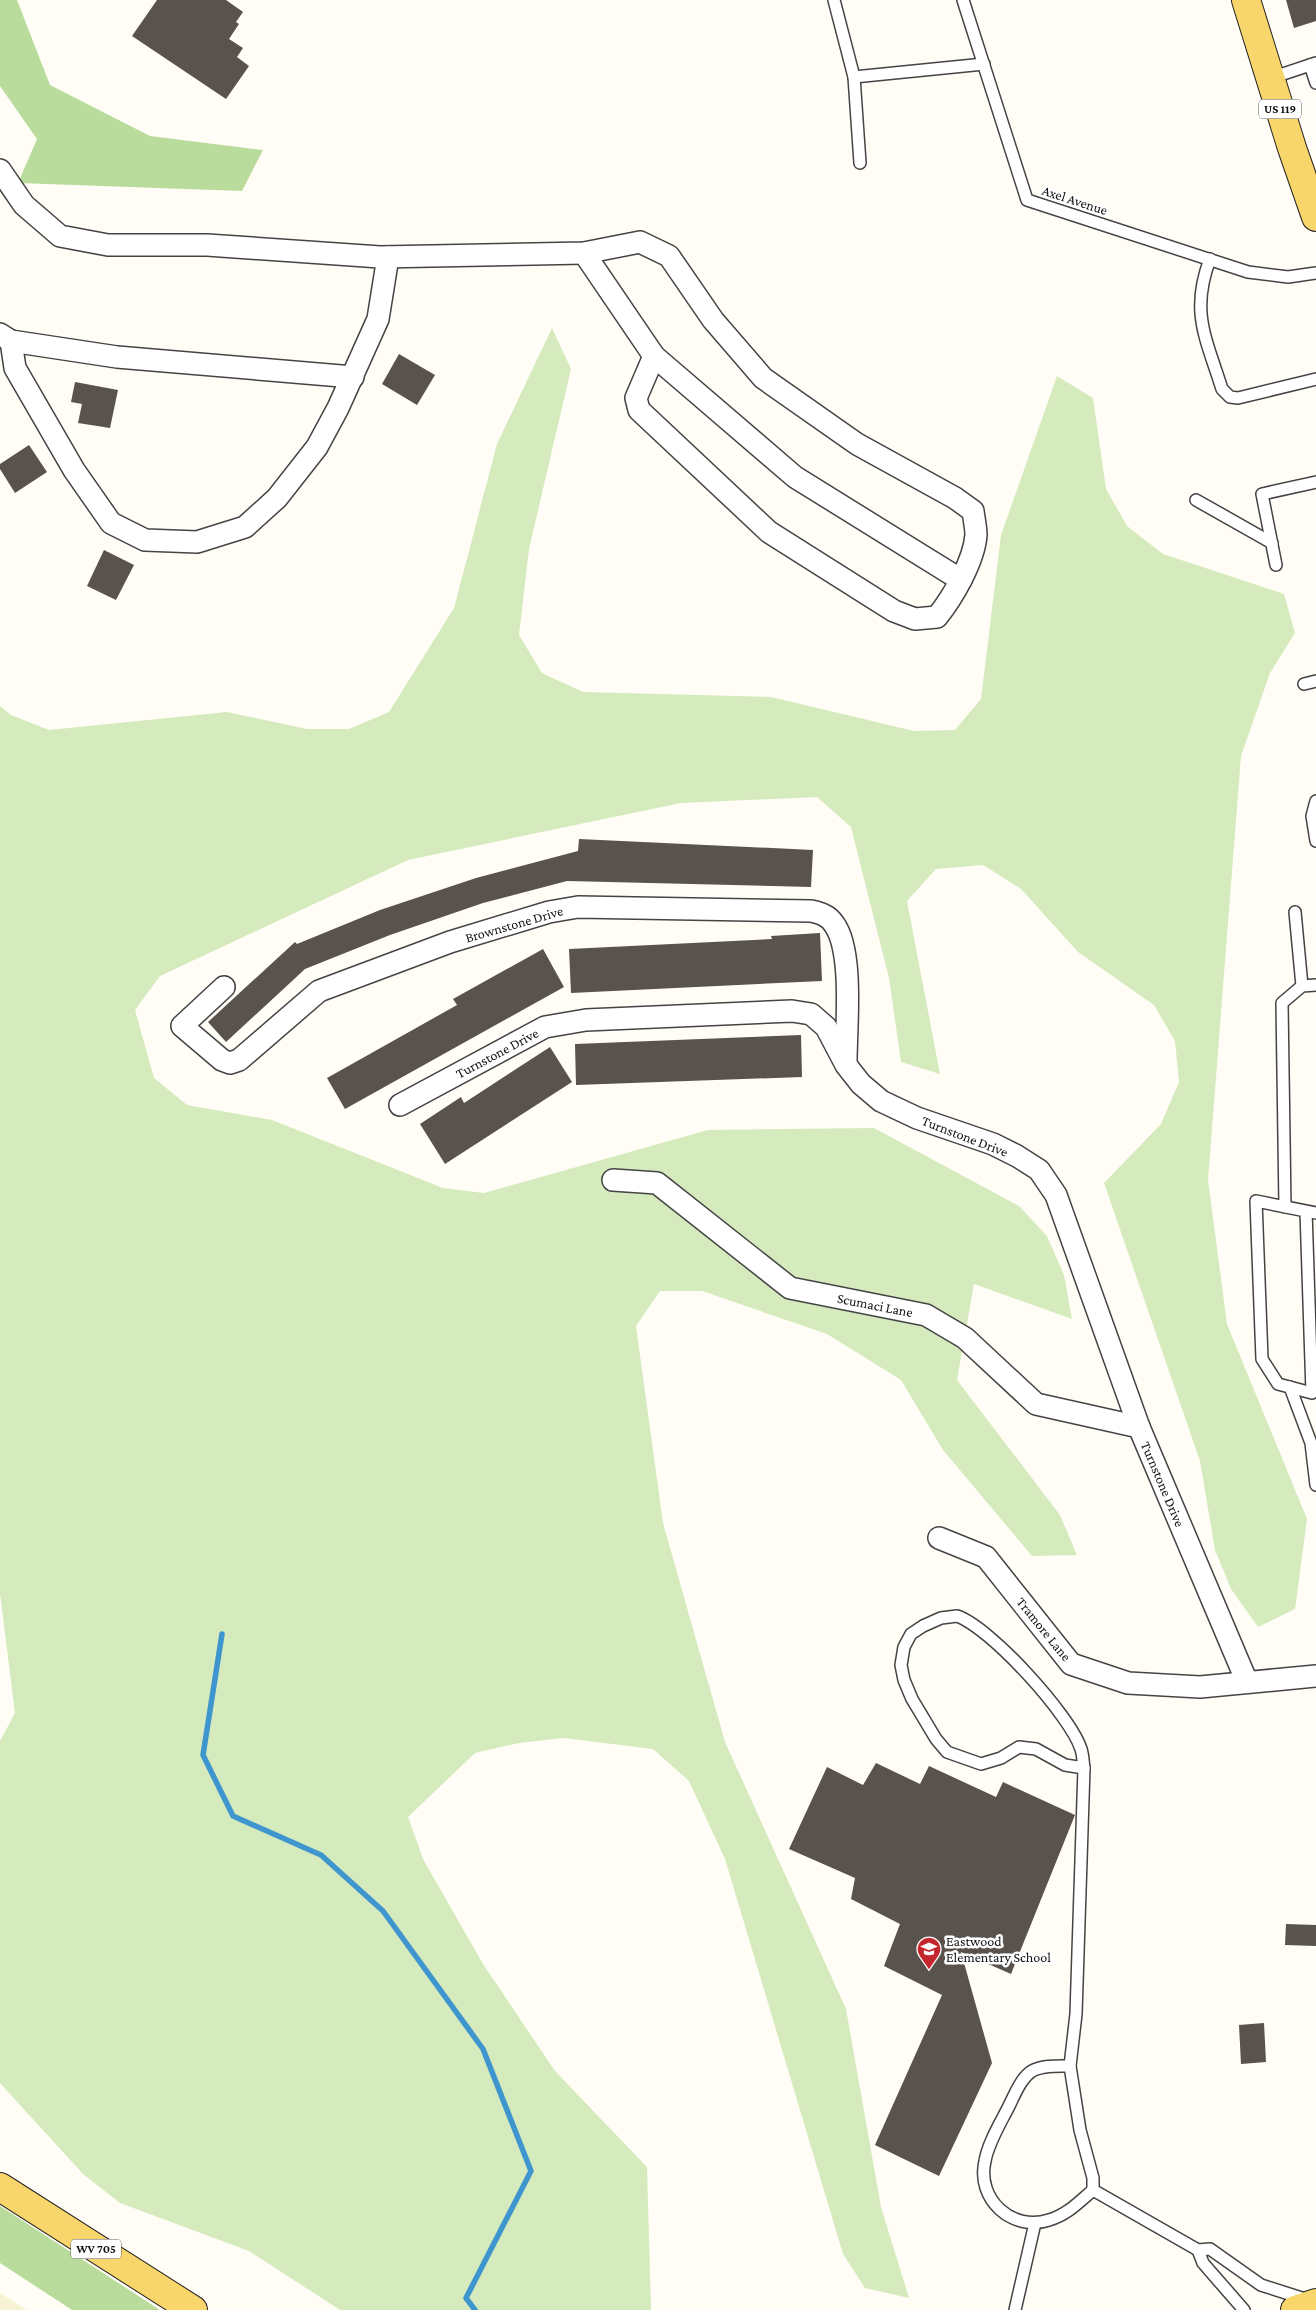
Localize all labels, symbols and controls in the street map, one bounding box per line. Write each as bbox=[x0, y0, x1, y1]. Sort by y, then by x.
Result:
road number: US 119 bbox=[1259, 100, 1301, 118]
street label: Axel Avenue bbox=[1040, 182, 1110, 218]
street label: Brownstone Drive bbox=[463, 902, 565, 946]
street label: Turnstone Drive bbox=[453, 1025, 541, 1081]
street label: Turnstone Drive bbox=[920, 1112, 1010, 1160]
street label: Scumaci Lane bbox=[836, 1290, 914, 1320]
street label: Turnstone Drive bbox=[1138, 1439, 1188, 1529]
street label: Tramore Lane bbox=[1013, 1594, 1075, 1664]
place label: Eastwood Elementary School bbox=[946, 1933, 1051, 1965]
school or university icon: Eastwood Elementary School bbox=[916, 1936, 942, 1970]
road number: WV 705 bbox=[71, 2240, 121, 2258]

